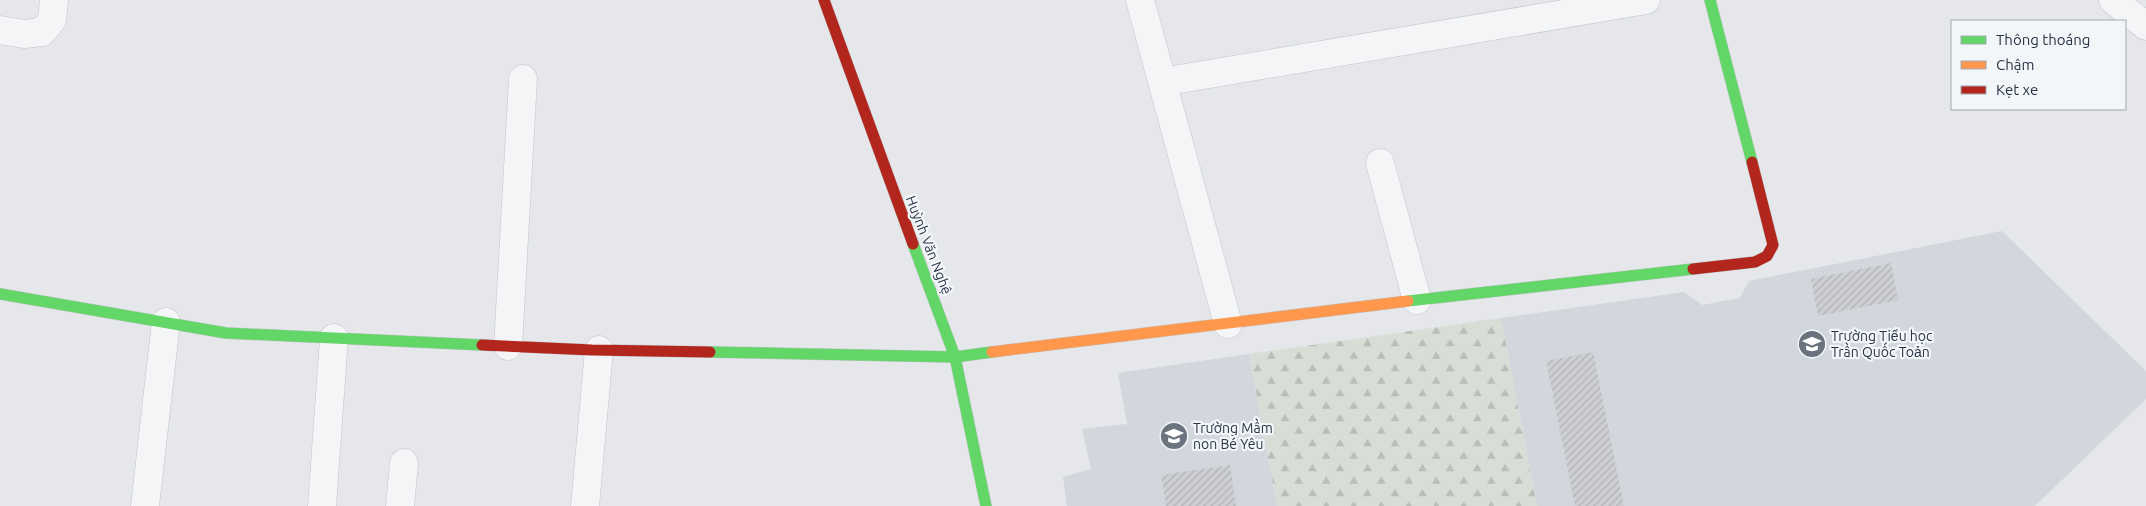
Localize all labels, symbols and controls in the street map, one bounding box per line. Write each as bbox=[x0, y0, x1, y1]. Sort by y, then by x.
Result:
legend bbox=[1951, 20, 2126, 110]
text: Thông thoáng bbox=[1996, 31, 2090, 48]
text: Chậm bbox=[1996, 56, 2034, 73]
text: Kẹt xe bbox=[1996, 81, 2038, 98]
street label: Huỳnh Văn Nghệ bbox=[903, 193, 955, 297]
place label: Trường Tiểu học Trần Quốc Toản bbox=[1831, 328, 1933, 360]
school or university icon: Trường Tiểu học Trần Quốc Toản bbox=[1797, 329, 1827, 359]
place label: Trường Mầm non Bé Yêu bbox=[1193, 418, 1273, 452]
school or university icon: Trường Mầm non Bé Yêu bbox=[1159, 421, 1189, 451]

